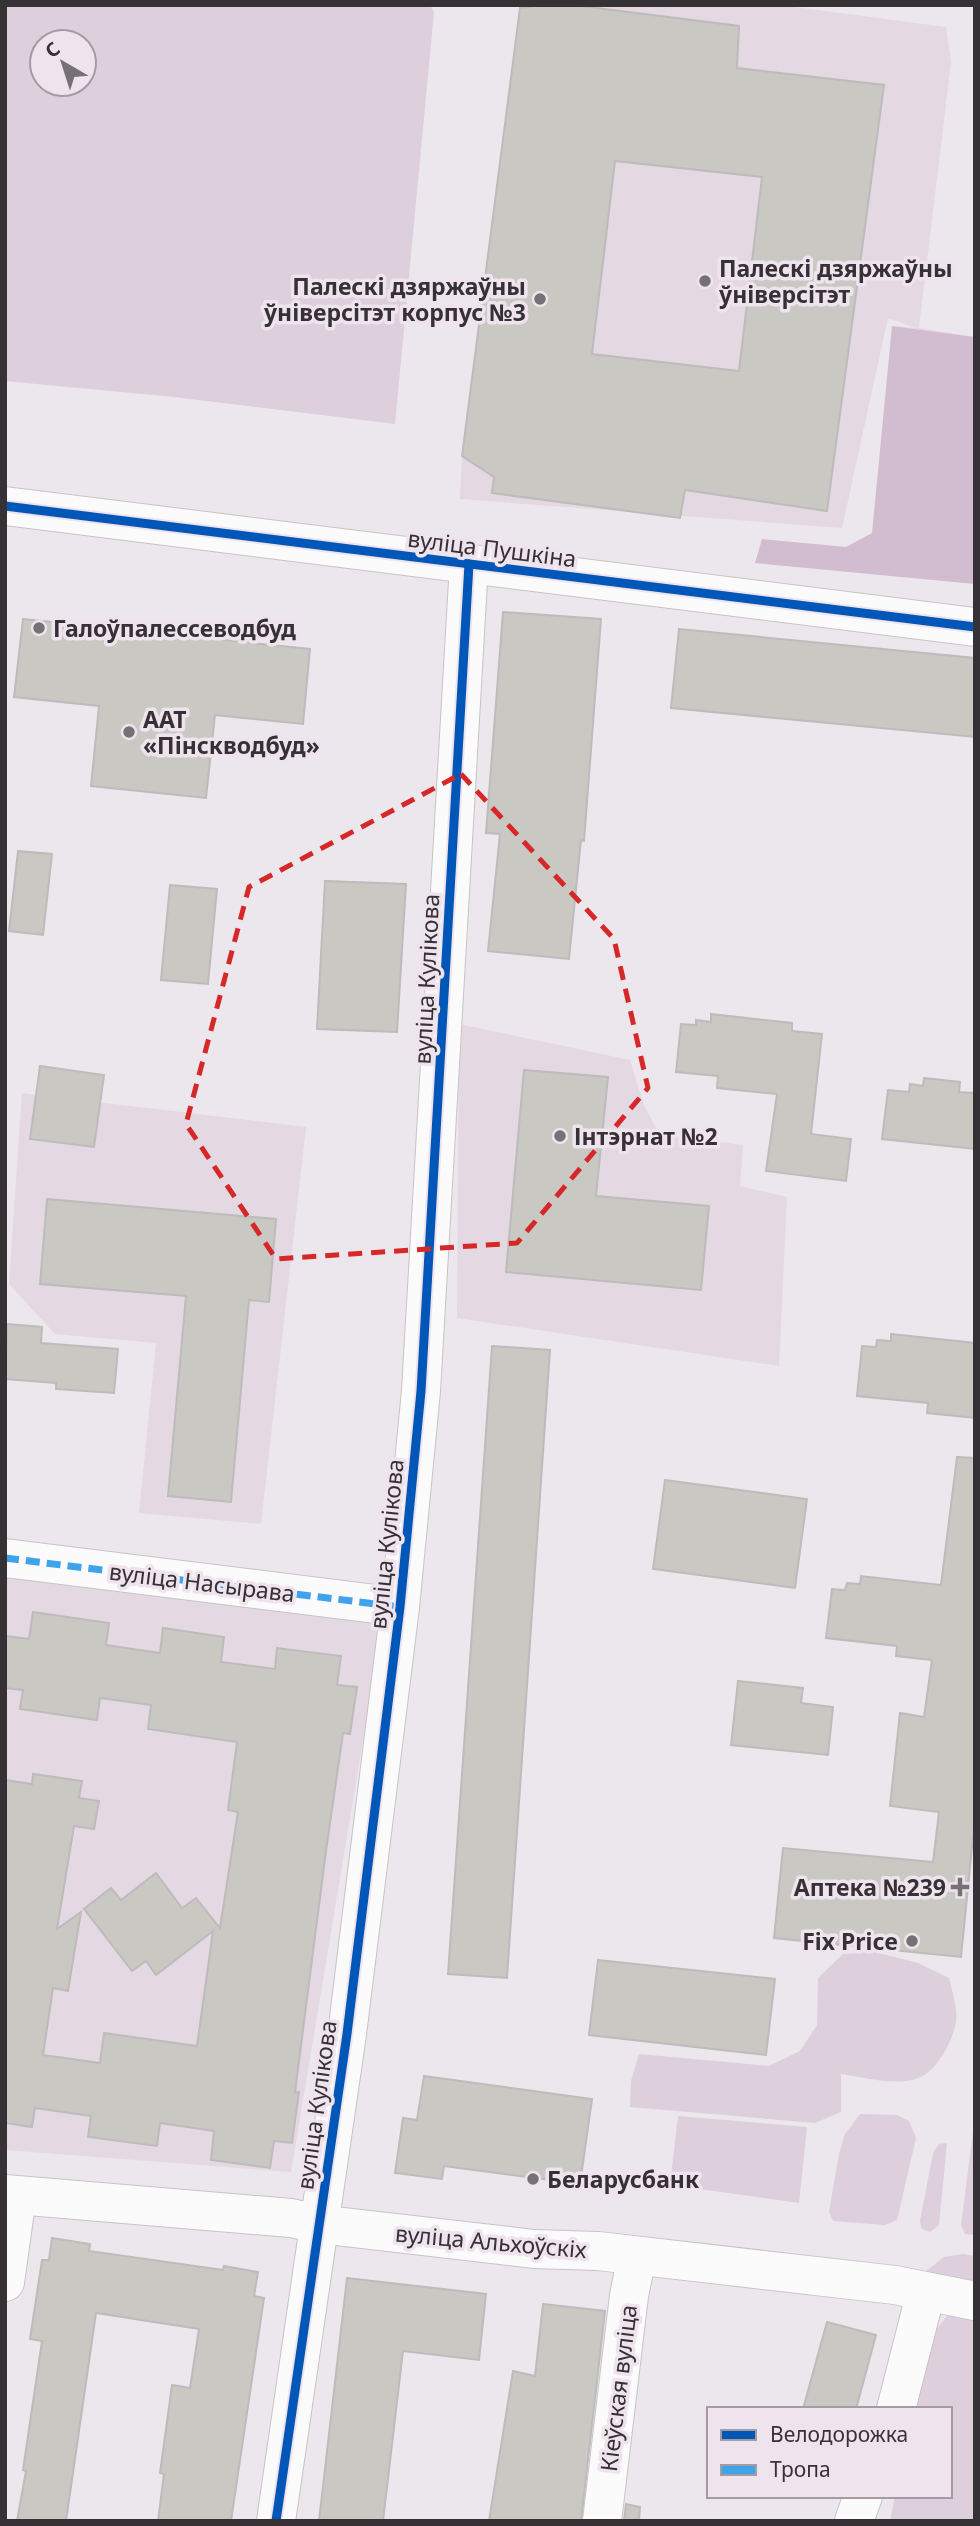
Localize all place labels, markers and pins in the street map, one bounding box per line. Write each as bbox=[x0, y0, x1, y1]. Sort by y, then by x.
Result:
place label: Палескі дзяржаўны ўніверсітэт bbox=[718, 252, 953, 310]
place label: Палескі дзяржаўны ўніверсітэт корпус №3 bbox=[263, 270, 526, 328]
marker: Палескі дзяржаўны ўніверсітэт bbox=[697, 273, 713, 289]
marker: Палескі дзяржаўны ўніверсітэт корпус №3 bbox=[532, 291, 548, 307]
place label: Галоўпалессеводбуд bbox=[53, 612, 296, 644]
marker: Галоўпалессеводбуд bbox=[31, 620, 47, 636]
place label: ААТ «Пінскводбуд» bbox=[143, 703, 320, 761]
marker: ААТ «Пінскводбуд» bbox=[121, 724, 137, 740]
place label: Інтэрнат №2 bbox=[574, 1120, 718, 1152]
marker: Інтэрнат №2 bbox=[552, 1128, 568, 1144]
place label: Аптека №239 bbox=[794, 1871, 946, 1903]
marker: Аптека №239 bbox=[952, 1879, 968, 1895]
place label: Fix Price bbox=[802, 1925, 898, 1957]
marker: Fix Price bbox=[904, 1933, 920, 1949]
place label: Беларусбанк bbox=[547, 2163, 700, 2195]
marker: Беларусбанк bbox=[525, 2171, 541, 2187]

